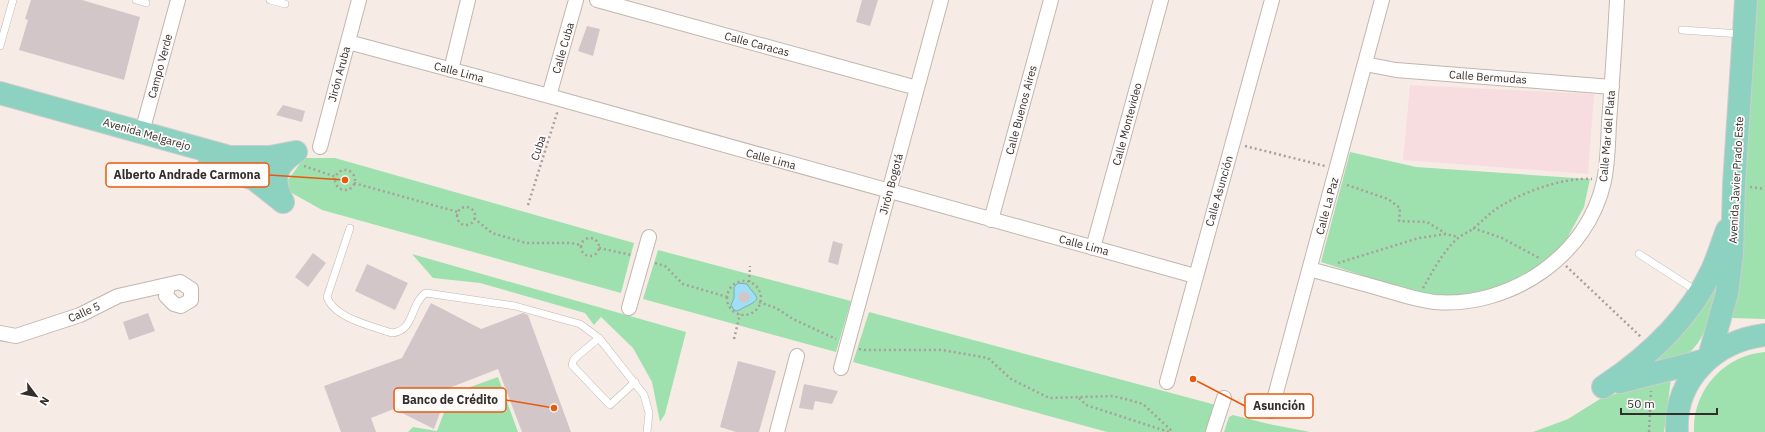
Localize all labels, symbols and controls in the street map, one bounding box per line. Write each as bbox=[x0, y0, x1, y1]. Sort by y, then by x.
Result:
street label: Calle Cuba bbox=[549, 21, 577, 75]
street label: Calle Caracas bbox=[723, 29, 791, 59]
street label: Campo Verde bbox=[145, 32, 175, 100]
street label: Jirón Aruba bbox=[325, 45, 353, 103]
street label: Calle Lima bbox=[433, 59, 486, 85]
street label: Calle Buenos Aires bbox=[1002, 64, 1040, 156]
street label: Calle Bermudas bbox=[1449, 67, 1527, 87]
street label: Calle Montevideo bbox=[1109, 81, 1145, 167]
street label: Calle Mar del Plata bbox=[1596, 89, 1618, 182]
street label: Avenida Melgarejo bbox=[102, 115, 192, 153]
street label: Avenida Javier Prado Este bbox=[1726, 116, 1746, 244]
street label: Cuba bbox=[527, 134, 549, 162]
street label: Calle Lima bbox=[745, 146, 798, 172]
street label: Jirón Bogotá bbox=[876, 152, 906, 216]
street label: Calle Asunción bbox=[1202, 154, 1236, 228]
callout: Alberto Andrade Carmona bbox=[106, 163, 269, 187]
text: Alberto Andrade Carmona bbox=[114, 167, 261, 182]
street label: Calle La Paz bbox=[1313, 176, 1341, 236]
street label: Calle Lima bbox=[1058, 232, 1111, 258]
street label: Calle 5 bbox=[66, 299, 102, 325]
north arrow bbox=[16, 376, 56, 416]
callout: Banco de Crédito bbox=[394, 388, 506, 412]
scale bar bbox=[1621, 390, 1717, 416]
text: Banco de Crédito bbox=[402, 392, 498, 407]
text: N bbox=[36, 394, 53, 408]
callout: Asunción bbox=[1245, 394, 1313, 418]
text: 50 m bbox=[1627, 396, 1655, 411]
text: Asunción bbox=[1253, 398, 1305, 413]

